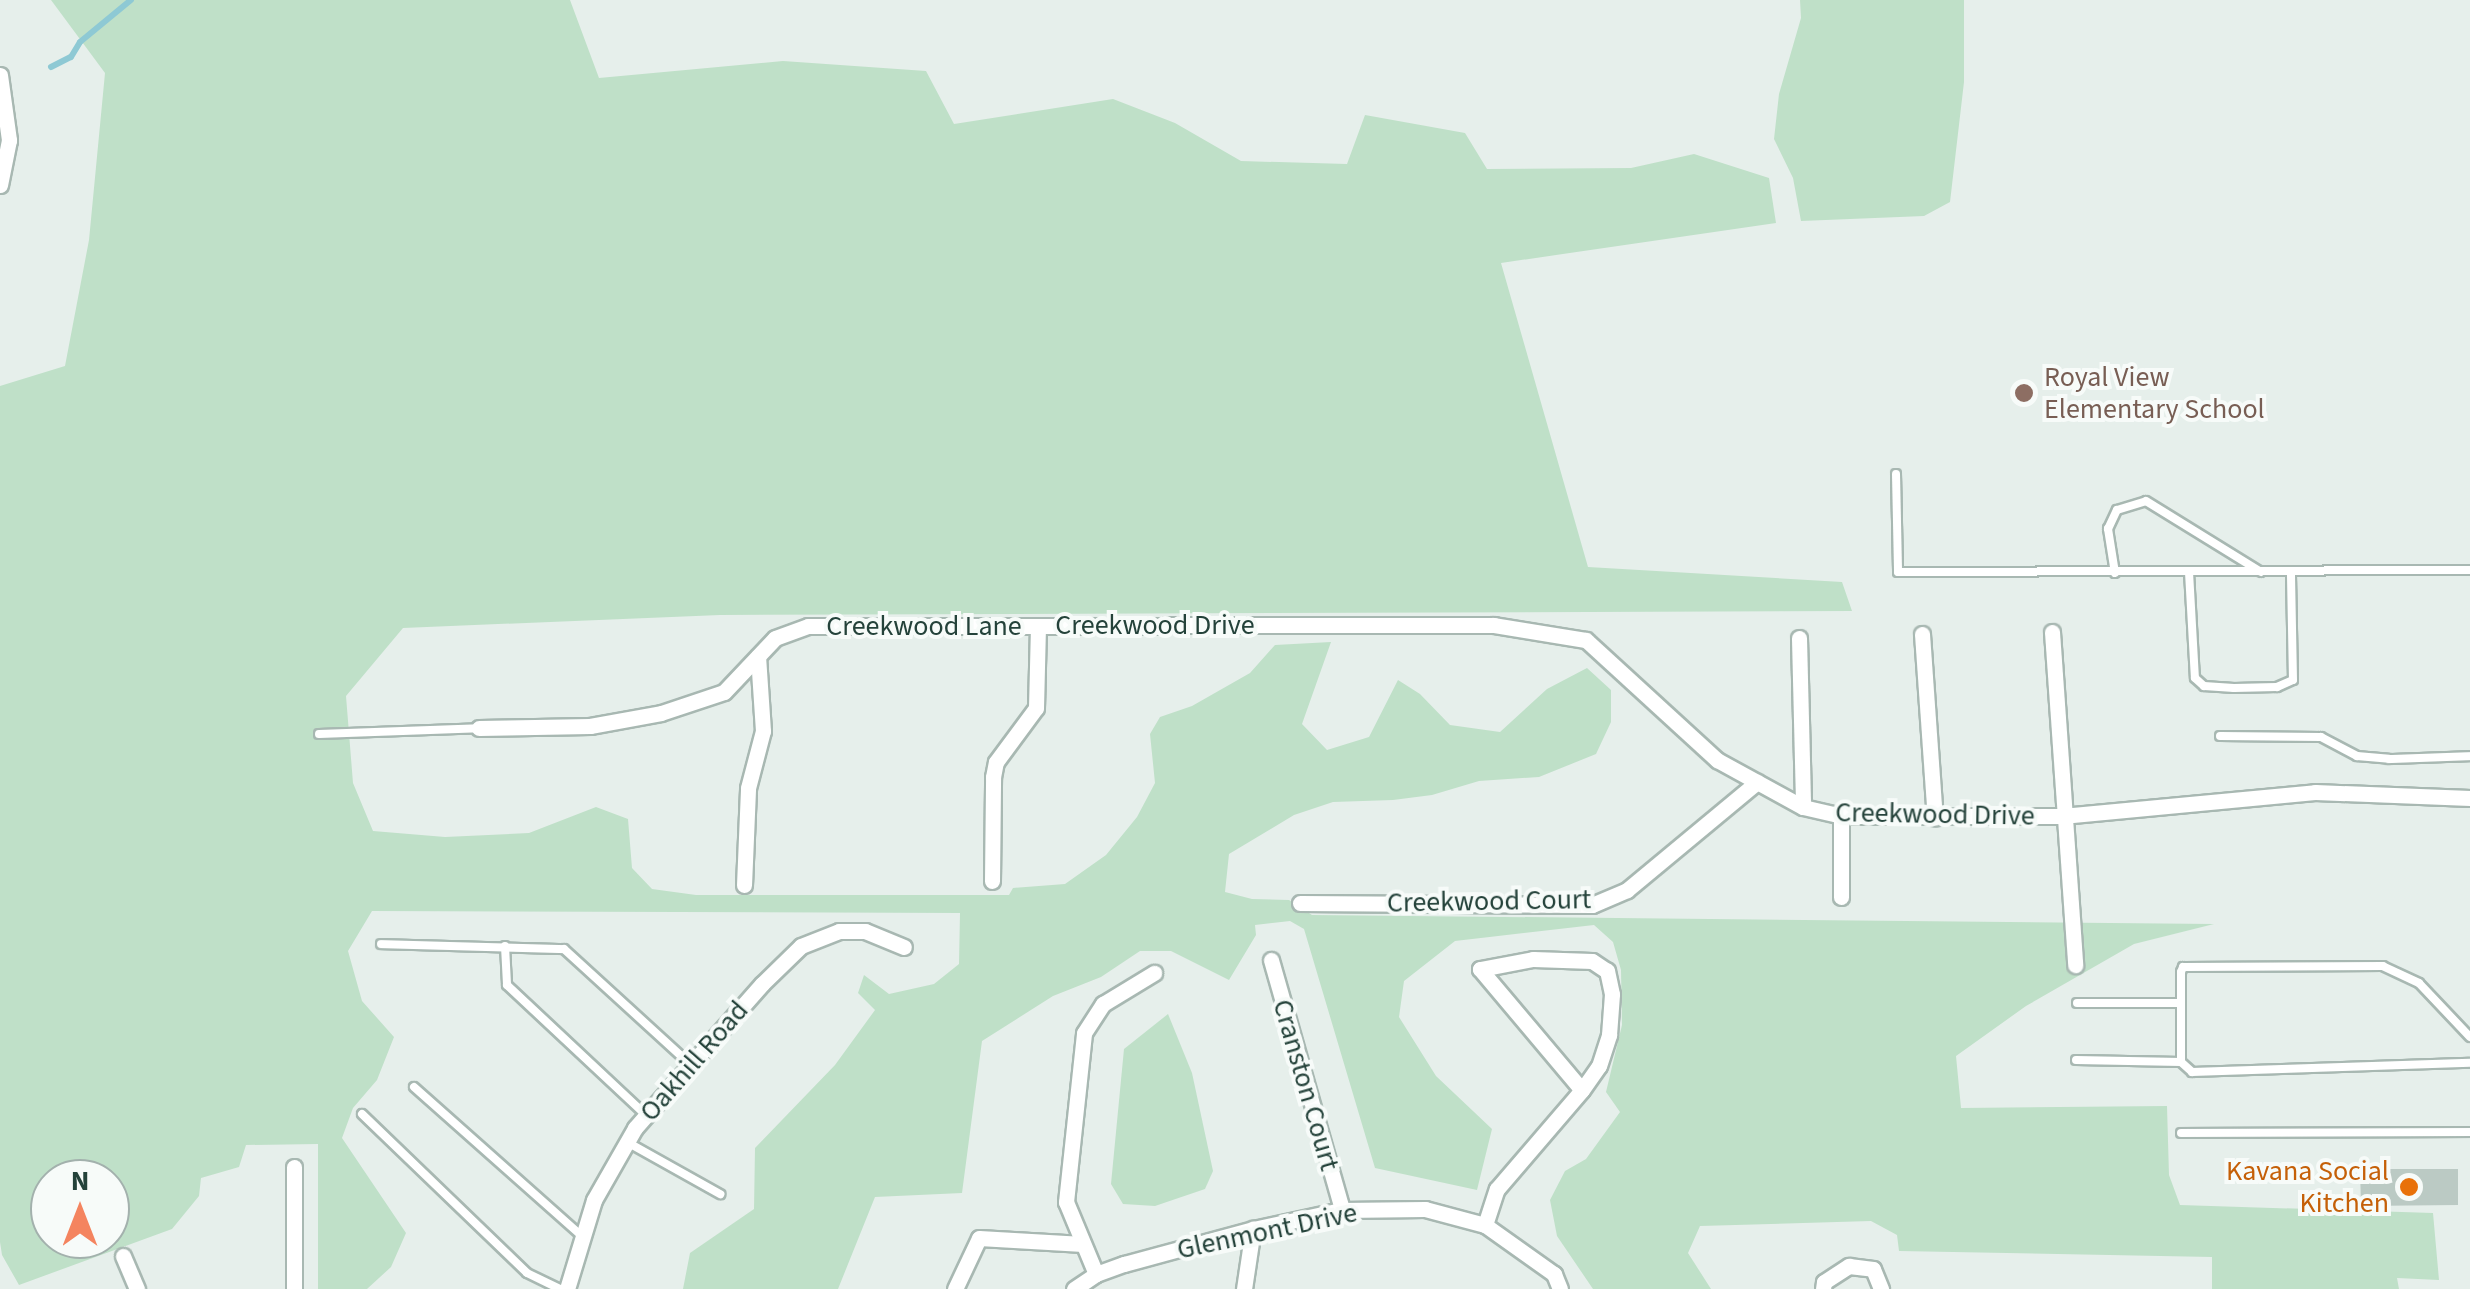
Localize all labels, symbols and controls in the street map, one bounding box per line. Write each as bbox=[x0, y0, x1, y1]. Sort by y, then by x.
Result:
place label: Royal View Elementary School bbox=[2044, 360, 2265, 426]
marker: Royal View Elementary School bbox=[2013, 382, 2035, 404]
street label: Creekwood Drive bbox=[1055, 608, 1255, 642]
street label: Creekwood Lane bbox=[826, 609, 1022, 643]
street label: Creekwood Drive bbox=[1835, 795, 2035, 833]
street label: Creekwood Court bbox=[1387, 882, 1591, 920]
street label: Oakhill Road bbox=[633, 994, 755, 1128]
street label: Cranston Court bbox=[1266, 996, 1346, 1174]
place label: Kavana Social Kitchen bbox=[2226, 1154, 2389, 1220]
north arrow bbox=[30, 1159, 130, 1259]
text: N bbox=[71, 1161, 89, 1201]
marker: Kavana Social Kitchen bbox=[2398, 1176, 2420, 1198]
street label: Glenmont Drive bbox=[1174, 1196, 1360, 1266]

